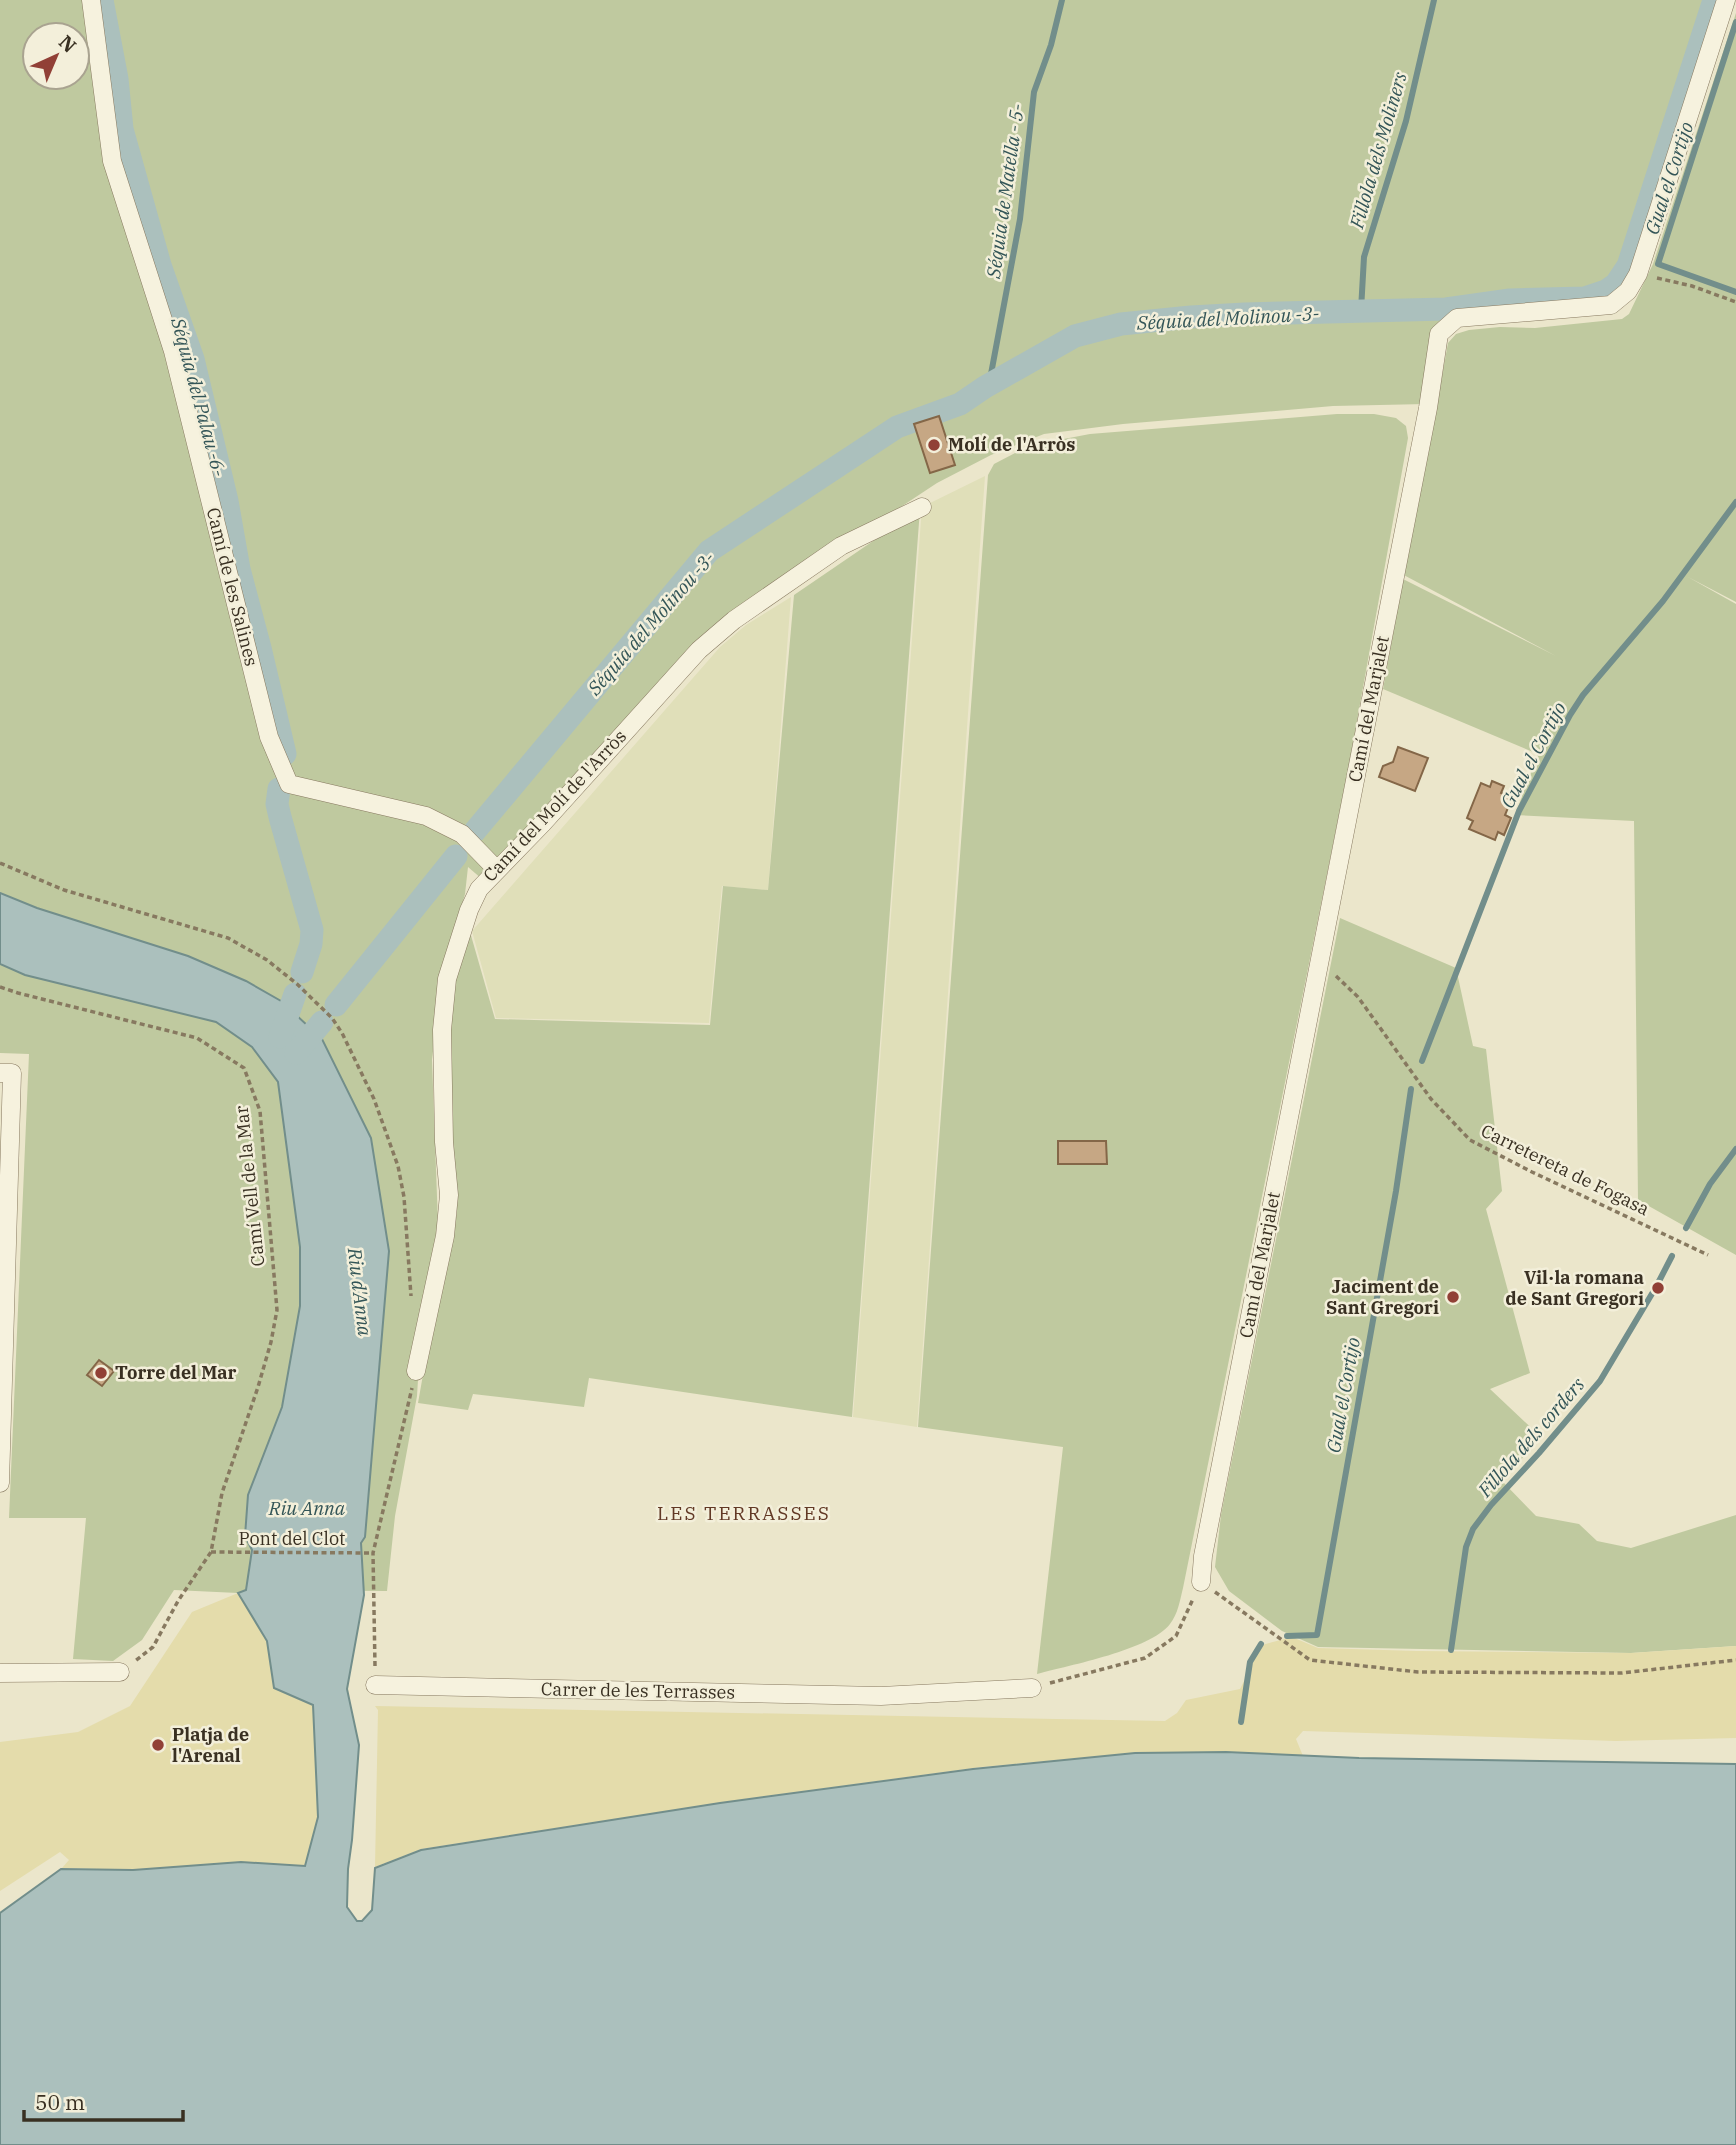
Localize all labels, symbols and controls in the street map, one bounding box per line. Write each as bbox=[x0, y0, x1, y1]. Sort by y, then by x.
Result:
north arrow bbox=[21, 21, 91, 91]
text: N bbox=[54, 30, 82, 58]
water label: Fillola dels Moliners bbox=[1344, 69, 1412, 232]
water label: Séquia de Matella - 5- bbox=[981, 102, 1029, 281]
water label: Gual el Cortijo bbox=[1640, 119, 1698, 237]
water label: Séquia del Molinou -3- bbox=[1135, 301, 1320, 335]
water label: Séquia del Palau -6- bbox=[166, 314, 232, 479]
place label: Molí de l'Arròs bbox=[948, 433, 1075, 456]
marker: Molí de l'Arròs bbox=[926, 437, 942, 453]
street label: Camí de les Salines bbox=[202, 505, 263, 669]
water label: Séquia del Molinou -3- bbox=[581, 546, 720, 701]
street label: Camí del Marjalet bbox=[1343, 634, 1394, 784]
water label: Gual el Cortijo bbox=[1495, 698, 1571, 812]
street label: Camí del Molí de l'Arròs bbox=[478, 725, 631, 887]
street label: Camí Vell de la Mar bbox=[230, 1104, 269, 1268]
street label: Carretereta de Fogasa bbox=[1477, 1119, 1653, 1220]
street label: Camí del Marjalet bbox=[1234, 1190, 1285, 1340]
water label: Riu d'Anna bbox=[343, 1246, 377, 1338]
place label: Vil·la romana de Sant Gregori bbox=[1505, 1266, 1644, 1310]
place label: Jaciment de Sant Gregori bbox=[1326, 1275, 1439, 1319]
marker: Vil·la romana de Sant Gregori bbox=[1650, 1280, 1666, 1296]
marker: Jaciment de Sant Gregori bbox=[1445, 1289, 1461, 1305]
water label: Gual el Cortijo bbox=[1321, 1335, 1365, 1455]
place label: Torre del Mar bbox=[115, 1361, 237, 1384]
marker: Torre del Mar bbox=[93, 1365, 109, 1381]
water label: Fillola dels corders bbox=[1472, 1372, 1589, 1502]
water label: Riu Anna bbox=[268, 1496, 346, 1520]
district label: LES TERRASSES bbox=[657, 1501, 831, 1525]
street label: Pont del Clot bbox=[239, 1527, 345, 1550]
street label: Carrer de les Terrasses bbox=[541, 1677, 735, 1704]
place label: Platja de l'Arenal bbox=[172, 1723, 249, 1767]
marker: Platja de l'Arenal bbox=[150, 1737, 166, 1753]
scale bar bbox=[24, 2078, 184, 2122]
text: 50 m bbox=[35, 2088, 85, 2116]

